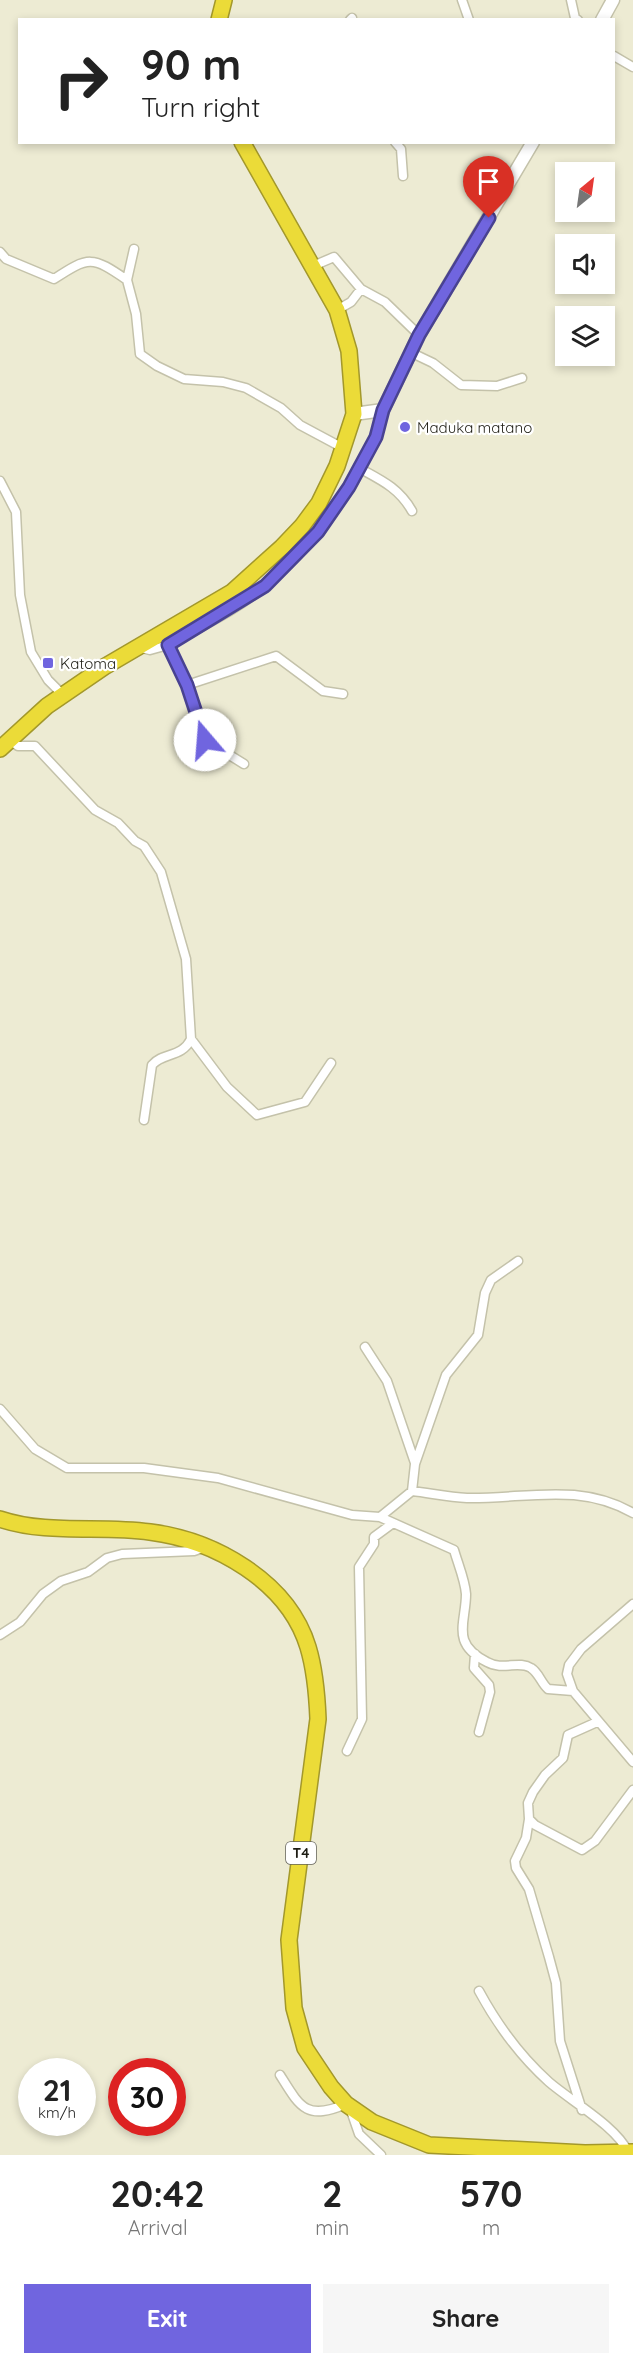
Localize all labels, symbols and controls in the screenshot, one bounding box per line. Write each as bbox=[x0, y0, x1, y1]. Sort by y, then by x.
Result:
text: 90 m bbox=[141, 38, 241, 91]
icon: right bbox=[42, 42, 120, 120]
text: Turn right bbox=[141, 90, 260, 124]
pin bbox=[463, 156, 514, 218]
north arrow bbox=[555, 162, 615, 222]
map controls bbox=[555, 162, 615, 366]
icon: arrive bbox=[472, 165, 505, 198]
button: sound bbox=[555, 234, 615, 294]
button: layers bbox=[555, 306, 615, 366]
place label: Maduka matano bbox=[417, 418, 532, 437]
marker: Maduka matano bbox=[398, 420, 412, 434]
place label: Katoma bbox=[60, 654, 116, 673]
marker: Katoma bbox=[41, 656, 55, 670]
position arrow bbox=[173, 708, 237, 772]
road number: T4 bbox=[286, 1842, 316, 1864]
speed limit sign: 30 bbox=[108, 2058, 186, 2136]
text: 21 bbox=[43, 2071, 71, 2109]
text: km/h bbox=[38, 2103, 76, 2122]
text: 20:42 bbox=[111, 2171, 205, 2216]
text: 2 bbox=[322, 2171, 342, 2216]
text: 570 bbox=[460, 2171, 522, 2216]
text: Arrival bbox=[128, 2215, 188, 2240]
text: min bbox=[315, 2215, 349, 2240]
text: m bbox=[482, 2215, 500, 2240]
button: Exit bbox=[24, 2284, 311, 2353]
button: Share bbox=[323, 2284, 609, 2353]

